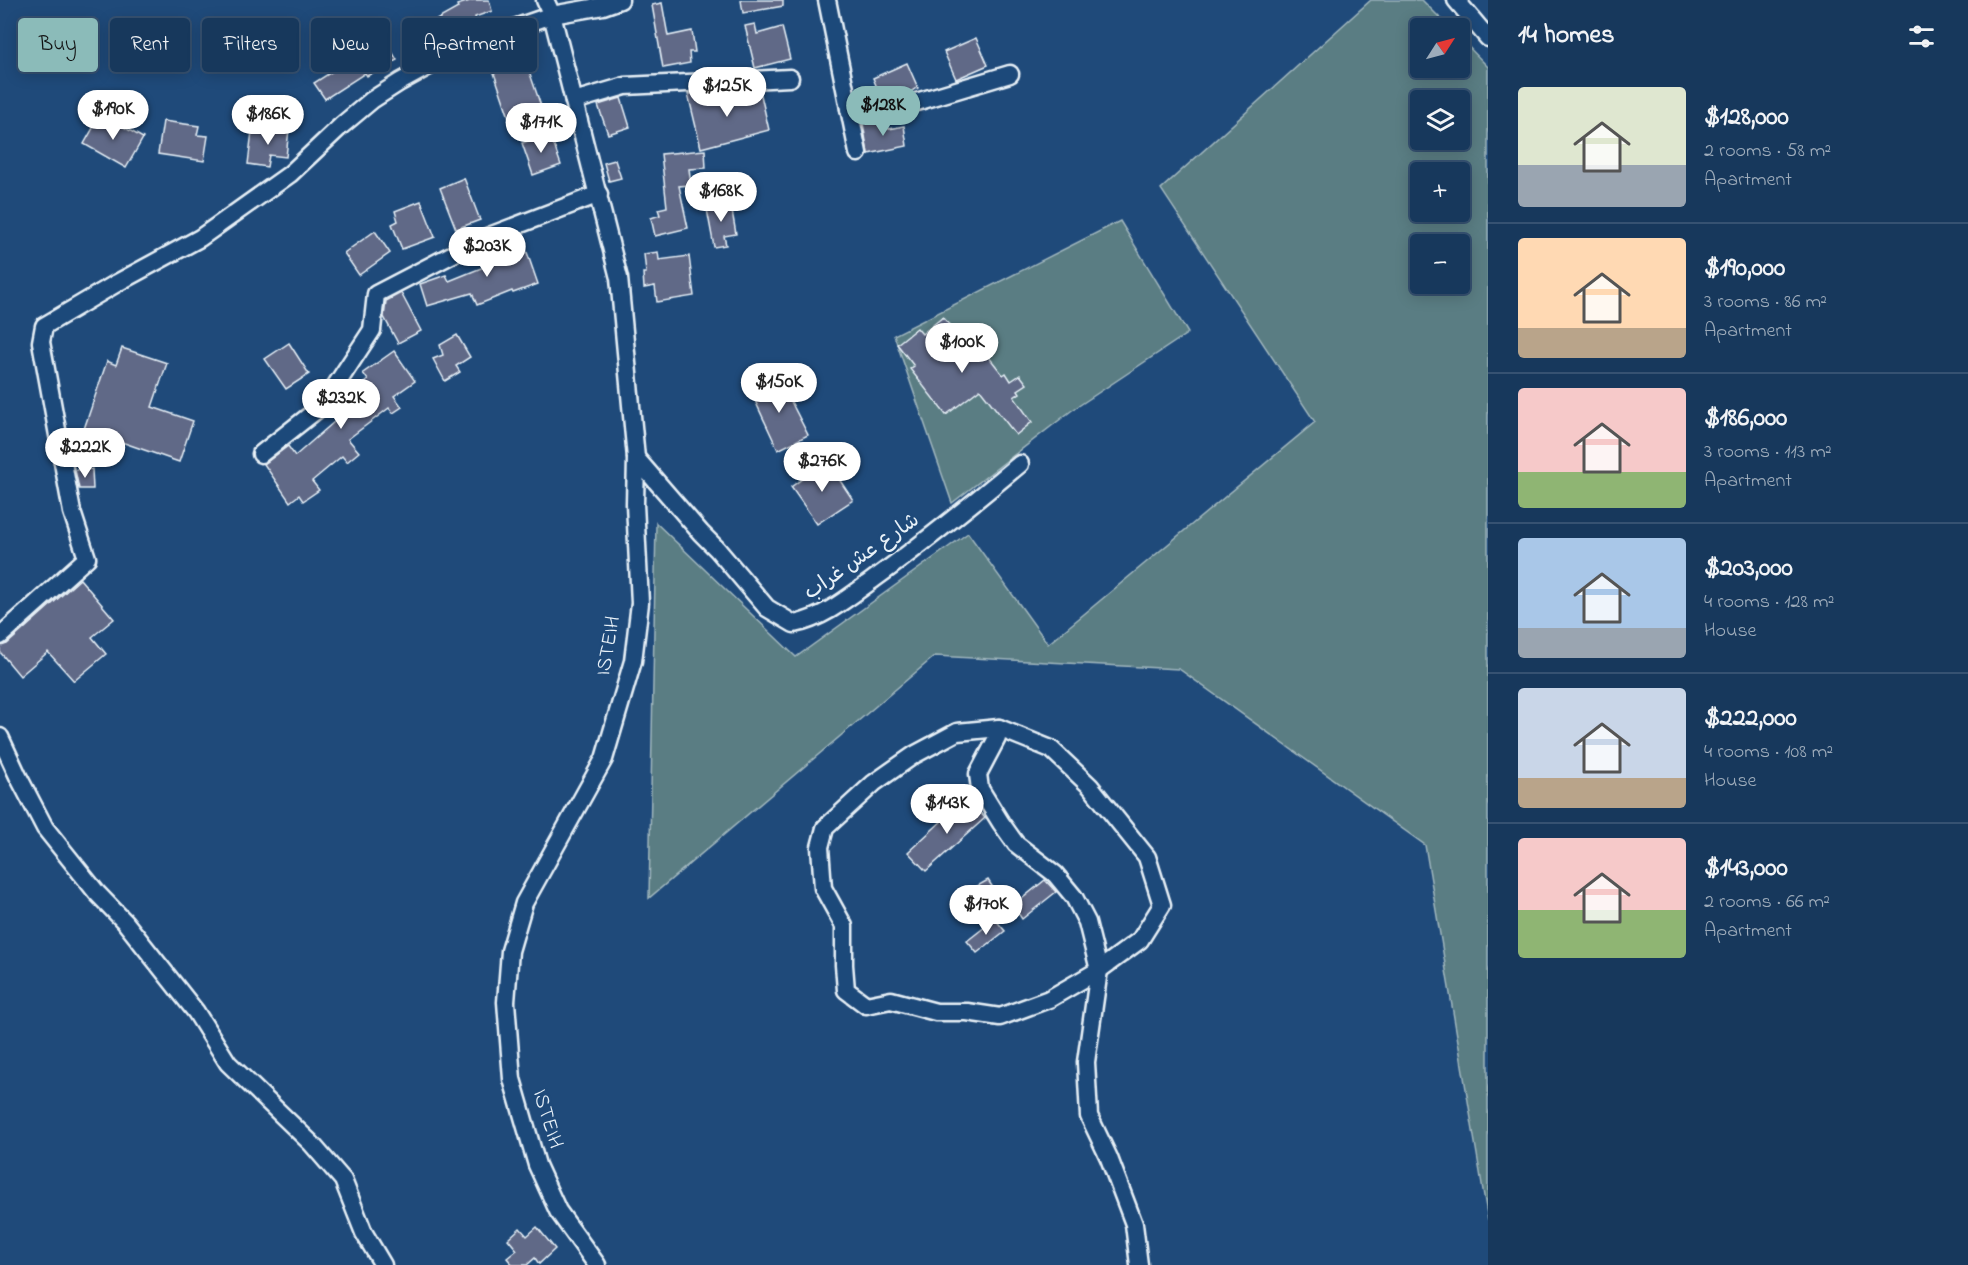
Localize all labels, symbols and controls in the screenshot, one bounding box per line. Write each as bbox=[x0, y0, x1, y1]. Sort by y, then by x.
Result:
text: 14 homes bbox=[1518, 17, 1614, 55]
chip: Buy bbox=[18, 18, 98, 72]
chip: Rent bbox=[110, 18, 190, 72]
chip: Filters bbox=[202, 18, 299, 72]
chip: New bbox=[311, 18, 390, 72]
chip: Apartment bbox=[402, 18, 537, 72]
north arrow bbox=[1410, 18, 1470, 78]
map controls bbox=[1410, 18, 1470, 294]
icon: filters bbox=[1905, 20, 1938, 53]
pin: $125K bbox=[685, 67, 769, 118]
text: $125K bbox=[702, 72, 752, 101]
pin: $128K bbox=[841, 86, 925, 137]
pin: $190K bbox=[71, 90, 155, 141]
button: layers bbox=[1410, 90, 1470, 150]
text: $128K bbox=[860, 91, 906, 120]
text: $190K bbox=[92, 95, 134, 124]
pin: $186K bbox=[226, 95, 310, 146]
text: $128,000 bbox=[1704, 99, 1789, 137]
text: $186K bbox=[246, 100, 290, 129]
pin: $171K bbox=[499, 103, 583, 154]
text: $171K bbox=[520, 108, 562, 137]
icon: home bbox=[1566, 111, 1638, 183]
text: 2 rooms · 58 m² bbox=[1704, 137, 1831, 166]
button: + bbox=[1410, 162, 1470, 222]
text: Apartment bbox=[1704, 166, 1792, 195]
pin: $168K bbox=[679, 172, 763, 223]
text: $168K bbox=[699, 177, 743, 206]
pin: $203K bbox=[445, 227, 529, 278]
text: $203K bbox=[463, 232, 511, 261]
button: − bbox=[1410, 234, 1470, 294]
text: $190,000 bbox=[1704, 250, 1785, 288]
icon: home bbox=[1566, 262, 1638, 334]
text: 3 rooms · 86 m² bbox=[1704, 288, 1827, 317]
text: Apartment bbox=[1704, 317, 1792, 346]
pin: $100K bbox=[920, 323, 1004, 374]
text: $100K bbox=[939, 328, 985, 357]
pin: $150K bbox=[737, 363, 821, 414]
text: $150K bbox=[755, 368, 803, 397]
pin: $232K bbox=[299, 379, 383, 430]
text: $232K bbox=[316, 384, 366, 413]
text: $186,000 bbox=[1704, 400, 1787, 438]
icon: home bbox=[1566, 412, 1638, 484]
pin: $222K bbox=[43, 428, 127, 479]
text: $222K bbox=[59, 433, 111, 462]
text: 3 rooms · 113 m² bbox=[1704, 438, 1832, 467]
pin: $276K bbox=[780, 442, 864, 493]
text: $276K bbox=[798, 447, 846, 476]
text: Apartment bbox=[1704, 467, 1792, 496]
street label: شارع عش غراب bbox=[798, 506, 926, 608]
text: $203,000 bbox=[1704, 550, 1793, 588]
icon: home bbox=[1566, 562, 1638, 634]
text: 4 rooms · 128 m² bbox=[1704, 588, 1834, 617]
street label: ISTEIH bbox=[589, 614, 629, 678]
text: House bbox=[1704, 617, 1757, 646]
text: $222,000 bbox=[1704, 700, 1797, 738]
icon: home bbox=[1566, 712, 1638, 784]
text: 4 rooms · 108 m² bbox=[1704, 738, 1833, 767]
text: House bbox=[1704, 767, 1757, 796]
pin: $143K bbox=[905, 784, 989, 835]
text: $143K bbox=[925, 789, 969, 818]
text: $143,000 bbox=[1704, 850, 1788, 888]
icon: home bbox=[1566, 862, 1638, 934]
pin: $170K bbox=[944, 885, 1028, 936]
text: 2 rooms · 66 m² bbox=[1704, 888, 1830, 917]
text: $170K bbox=[963, 890, 1009, 919]
text: Apartment bbox=[1704, 917, 1792, 946]
street label: ISTEIH bbox=[524, 1086, 570, 1152]

